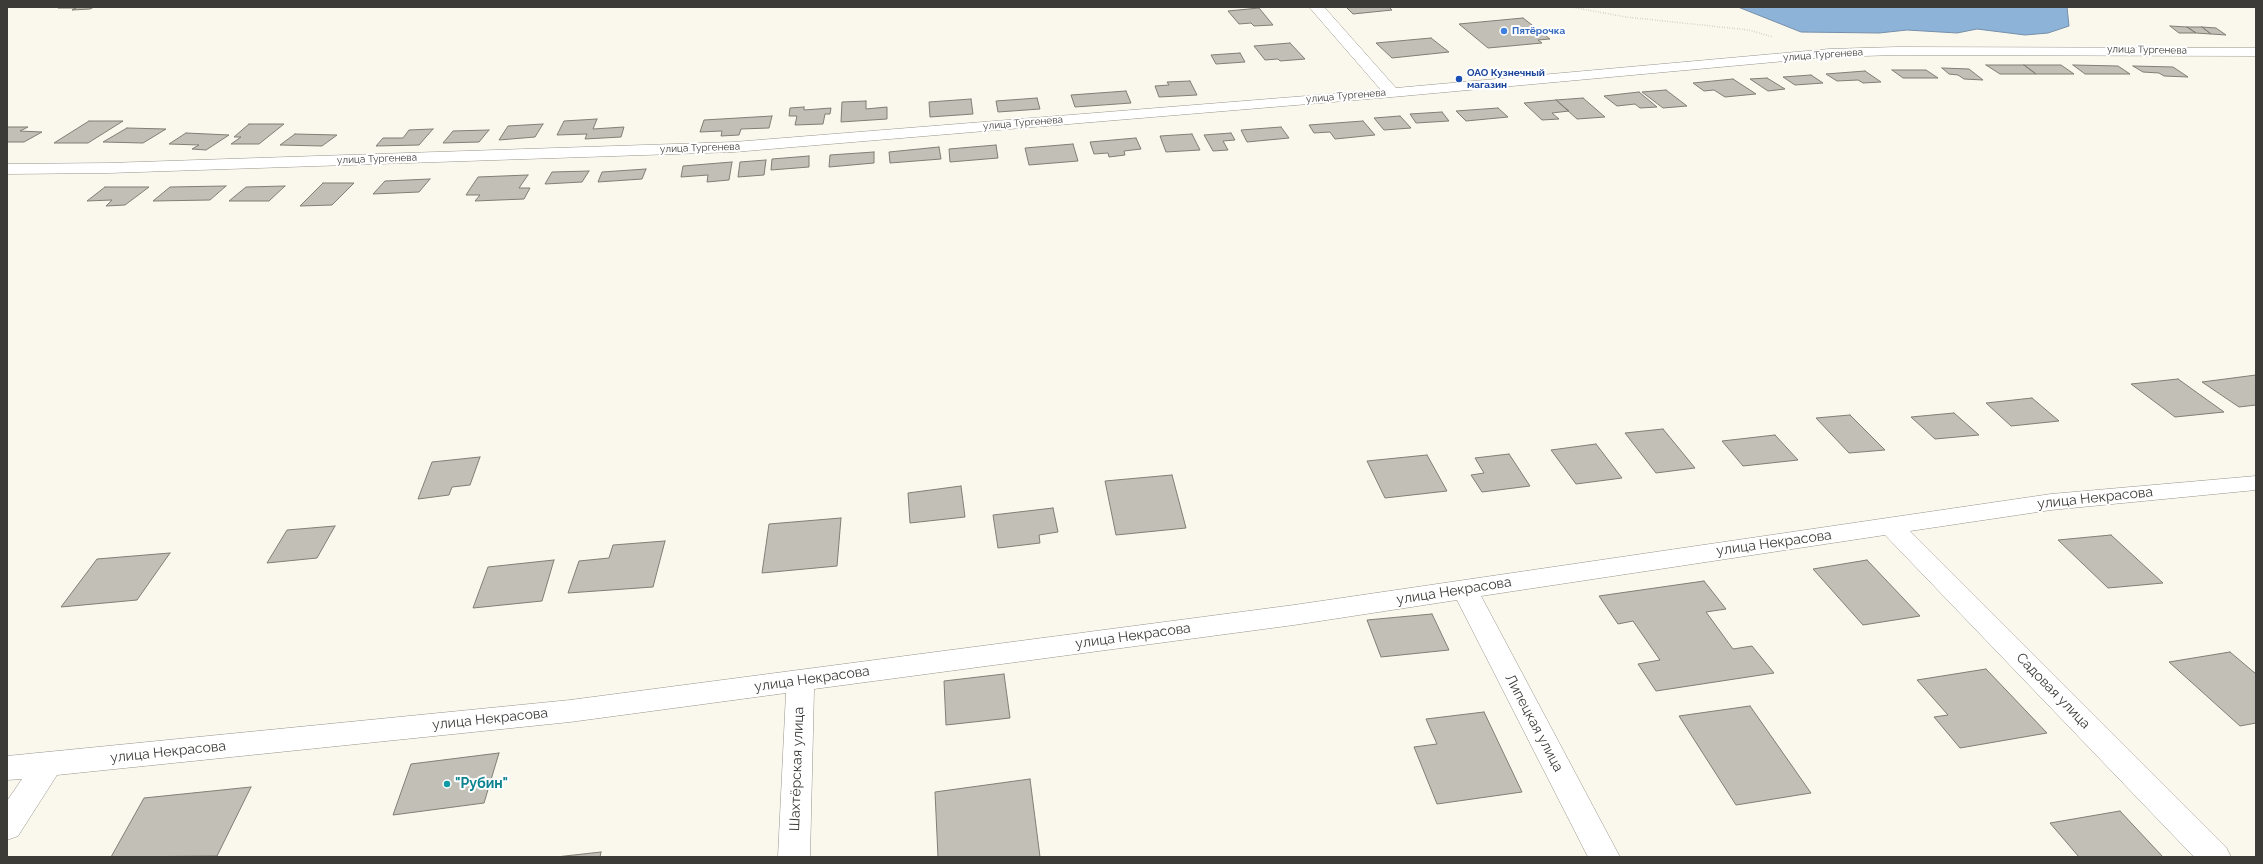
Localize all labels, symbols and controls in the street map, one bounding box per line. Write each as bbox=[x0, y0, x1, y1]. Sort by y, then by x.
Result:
place label: Пятёрочка bbox=[1512, 25, 1565, 37]
marker: Пятёрочка bbox=[1499, 26, 1509, 36]
street label: улица Тургенева bbox=[2107, 43, 2187, 57]
street label: улица Тургенева bbox=[1783, 46, 1863, 64]
place label: ОАО Кузнечный магазин bbox=[1467, 67, 1545, 90]
marker: ОАО Кузнечный магазин bbox=[1454, 74, 1464, 84]
street label: улица Тургенева bbox=[1306, 87, 1386, 105]
street label: улица Тургенева bbox=[983, 114, 1063, 132]
street label: улица Тургенева bbox=[660, 141, 740, 155]
street label: улица Тургенева bbox=[337, 152, 417, 166]
street label: улица Некрасова bbox=[2036, 484, 2154, 512]
street label: улица Некрасова bbox=[1715, 527, 1833, 559]
street label: улица Некрасова bbox=[1395, 574, 1513, 608]
street label: улица Некрасова bbox=[1074, 620, 1192, 652]
street label: Садовая улица bbox=[2012, 649, 2094, 733]
street label: улица Некрасова bbox=[753, 663, 871, 695]
street label: Липецкая улица bbox=[1501, 671, 1567, 775]
street label: улица Некрасова bbox=[431, 705, 549, 733]
street label: Шахтёрская улица bbox=[786, 706, 808, 832]
street label: улица Некрасова bbox=[109, 738, 227, 766]
place label: "Рубин" bbox=[455, 776, 508, 792]
marker: "Рубин" bbox=[442, 779, 452, 789]

